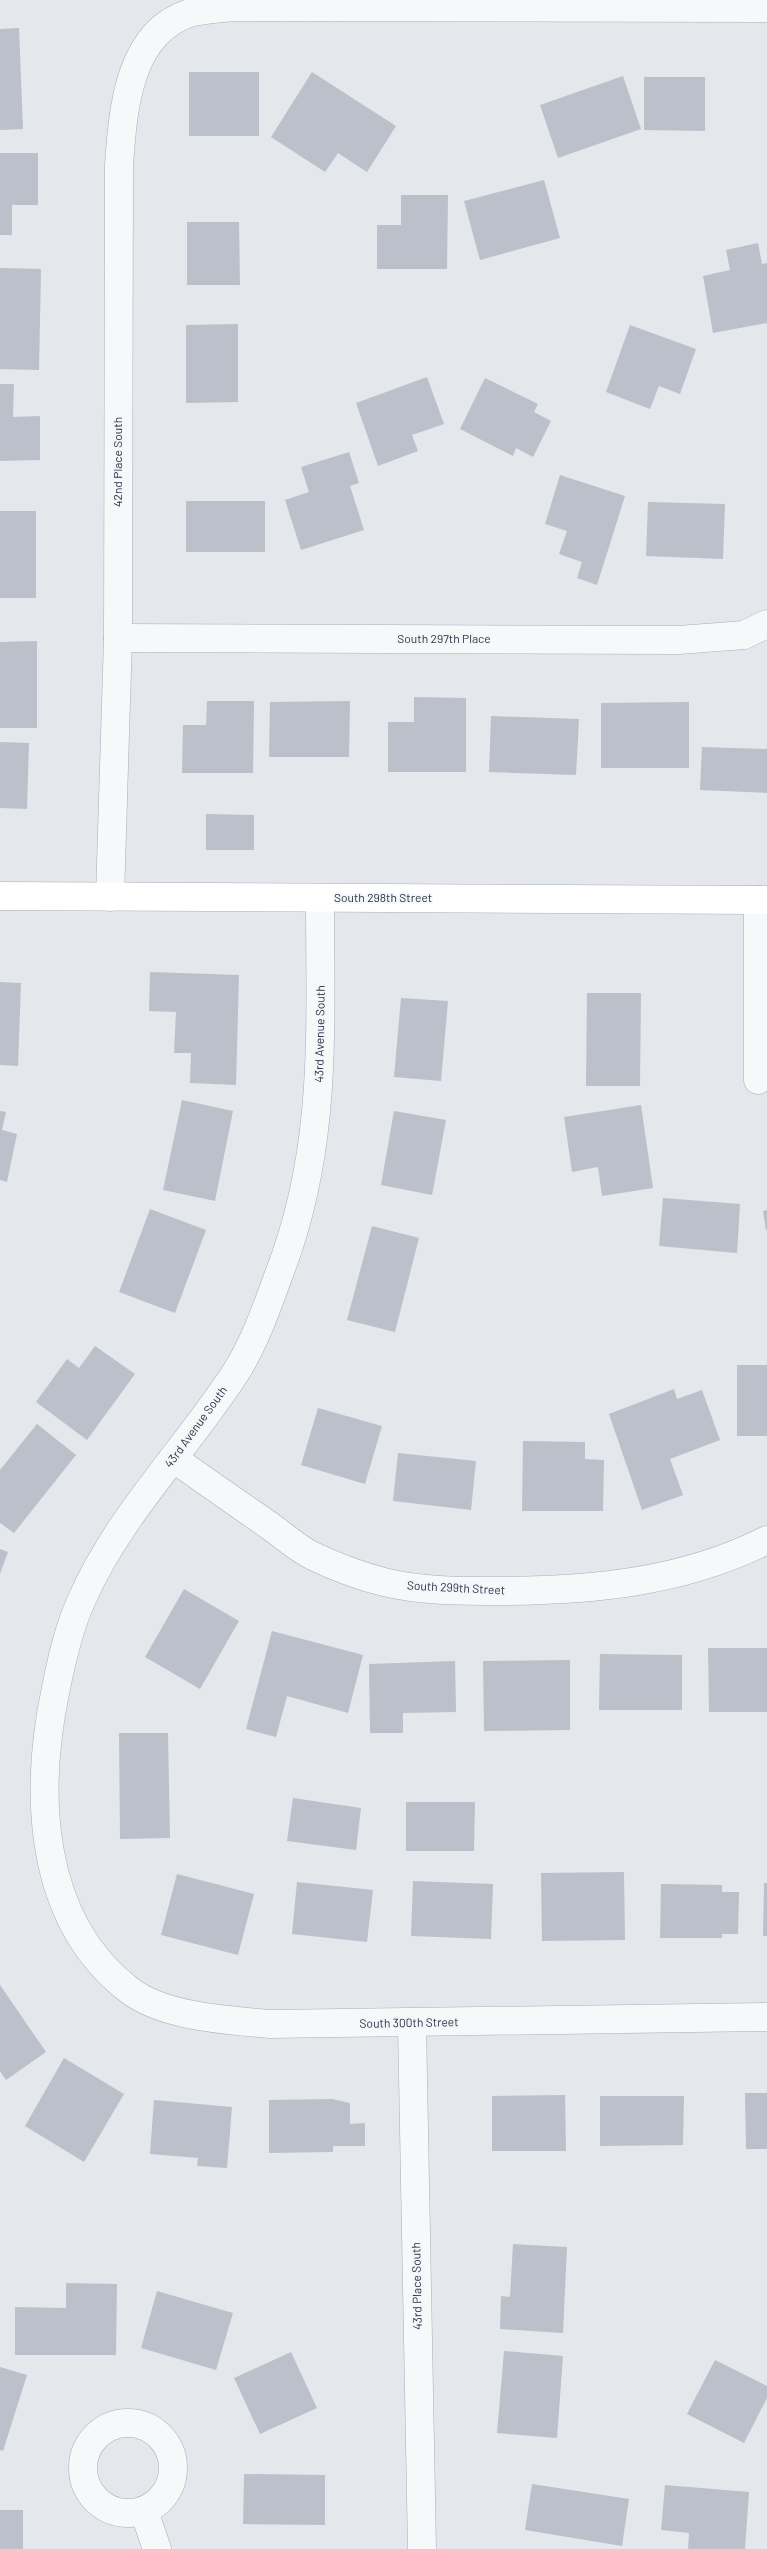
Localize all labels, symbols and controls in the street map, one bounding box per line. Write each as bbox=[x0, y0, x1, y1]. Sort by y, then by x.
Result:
street label: 42nd Place South bbox=[110, 417, 124, 507]
street label: South 297th Place bbox=[397, 631, 491, 645]
street label: South 298th Street bbox=[334, 890, 432, 904]
street label: 43rd Avenue South bbox=[311, 985, 327, 1083]
street label: 43rd Avenue South bbox=[161, 1383, 229, 1470]
street label: South 299th Street bbox=[407, 1577, 505, 1597]
street label: South 300th Street bbox=[359, 2014, 459, 2030]
street label: 43rd Place South bbox=[408, 2242, 424, 2330]

